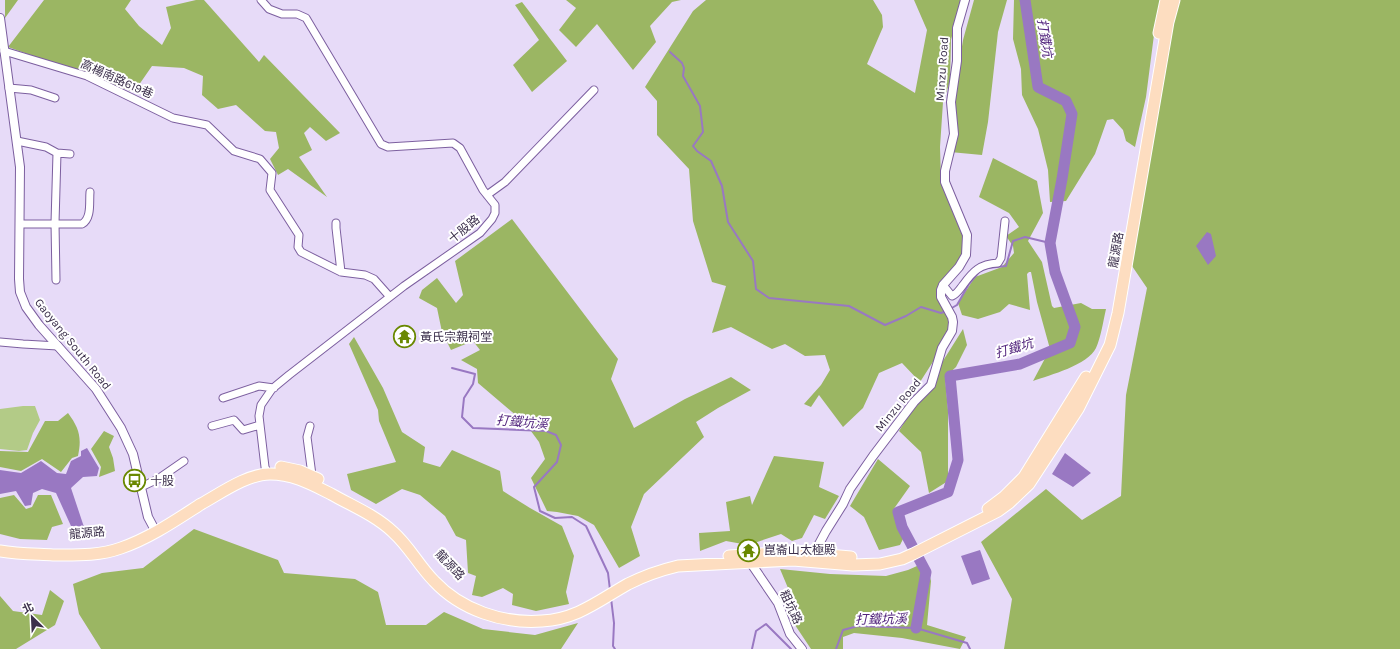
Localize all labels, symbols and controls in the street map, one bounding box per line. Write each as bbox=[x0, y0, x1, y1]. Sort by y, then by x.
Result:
water label: 打鐵坑 bbox=[1035, 18, 1056, 60]
street label: Minzu Road bbox=[933, 36, 951, 102]
street label: 高楊南路619巷 bbox=[79, 57, 155, 101]
street label: 十股路 bbox=[446, 212, 482, 246]
street label: 龍源路 bbox=[1106, 231, 1126, 269]
street label: Gaoyang South Road bbox=[32, 296, 114, 392]
temple icon: 黃氏宗親祠堂 bbox=[391, 324, 417, 350]
place label: 黃氏宗親祠堂 bbox=[420, 330, 492, 344]
water label: 打鐵坑 bbox=[993, 335, 1037, 361]
street label: Minzu Road bbox=[872, 376, 924, 434]
water label: 打鐵坑溪 bbox=[495, 412, 551, 432]
bus stop icon: 十股 bbox=[121, 468, 147, 494]
place label: 十股 bbox=[150, 474, 174, 488]
street label: 龍源路 bbox=[68, 524, 106, 542]
temple icon: 崑崙山太極殿 bbox=[735, 537, 761, 563]
place label: 崑崙山太極殿 bbox=[764, 543, 836, 557]
street label: 龍源路 bbox=[433, 547, 467, 583]
street label: 粗坑路 bbox=[777, 588, 805, 626]
north arrow bbox=[12, 597, 52, 637]
text: 北 bbox=[20, 600, 36, 616]
water label: 打鐵坑溪 bbox=[855, 611, 909, 627]

